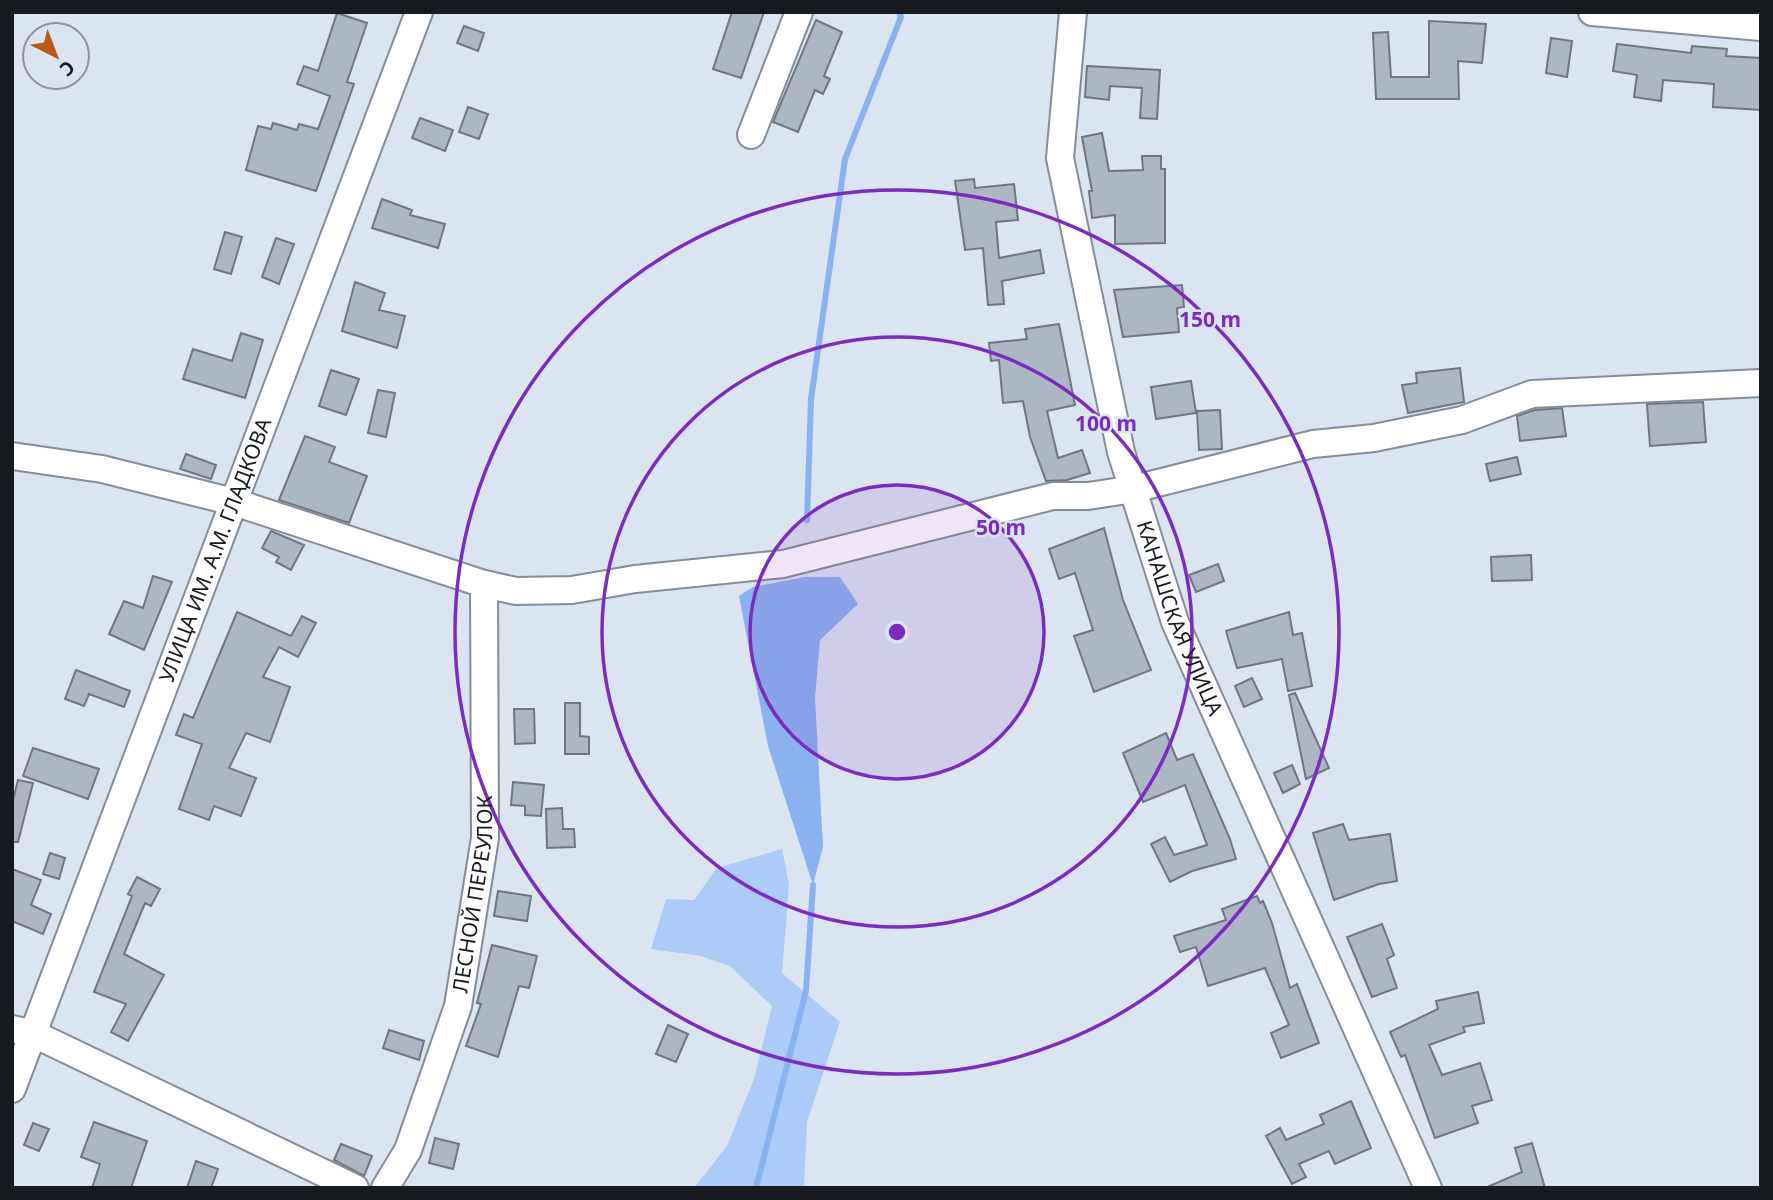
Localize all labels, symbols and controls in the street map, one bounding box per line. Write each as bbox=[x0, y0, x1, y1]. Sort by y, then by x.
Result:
north arrow bbox=[21, 21, 91, 91]
text: С bbox=[54, 55, 81, 82]
text: 150 m bbox=[1179, 305, 1241, 333]
text: 100 m bbox=[1075, 409, 1137, 437]
street label: УЛИЦА ИМ. А.М. ГЛАДКОВА bbox=[152, 413, 278, 686]
text: 50 m bbox=[976, 513, 1026, 541]
street label: КАНАШСКАЯ УЛИЦА bbox=[1131, 517, 1230, 720]
centre of rings bbox=[885, 620, 909, 644]
street label: ЛЕСНОЙ ПЕРЕУЛОК bbox=[445, 795, 498, 995]

